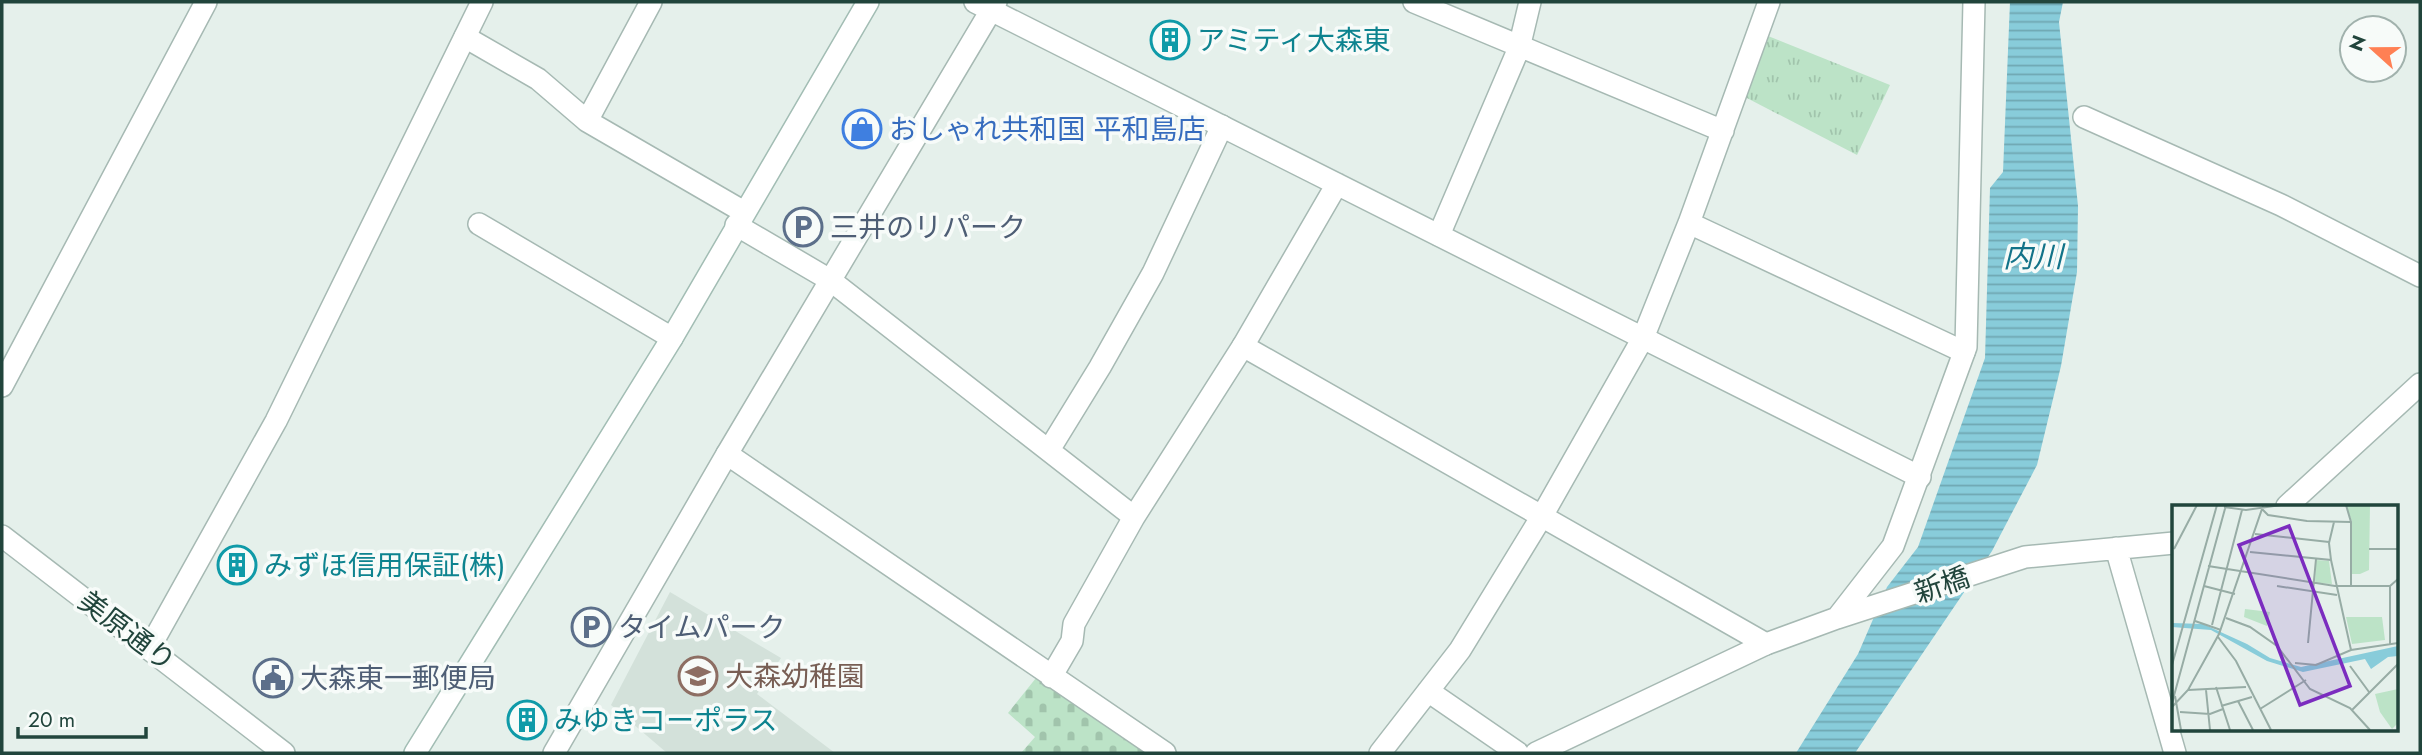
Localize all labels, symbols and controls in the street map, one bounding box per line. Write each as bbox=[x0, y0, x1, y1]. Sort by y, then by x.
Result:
north arrow bbox=[2338, 14, 2408, 84]
building icon: アミティ大森東 bbox=[1149, 19, 1191, 61]
place label: アミティ大森東 bbox=[1197, 20, 1391, 61]
text: N bbox=[2342, 31, 2373, 55]
shop icon: おしゃれ共和国 平和島店 bbox=[841, 108, 883, 150]
place label: おしゃれ共和国 平和島店 bbox=[889, 109, 1205, 150]
parking icon: 三井のリパーク bbox=[782, 206, 824, 248]
place label: 三井のリパーク bbox=[830, 207, 1026, 248]
water label: 内川 bbox=[2003, 235, 2066, 278]
inset map bbox=[2172, 505, 2398, 730]
building icon: みずほ信用保証(株) bbox=[216, 544, 258, 586]
place label: みずほ信用保証(株) bbox=[264, 545, 505, 586]
street label: 新橋 bbox=[1909, 556, 1975, 614]
street label: 美原通り bbox=[70, 581, 184, 681]
parking icon: タイムパーク bbox=[570, 606, 612, 648]
place label: タイムパーク bbox=[618, 607, 785, 648]
school or university icon: 大森幼稚園 bbox=[677, 655, 719, 697]
place label: 大森幼稚園 bbox=[725, 656, 865, 697]
public building icon: 大森東一郵便局 bbox=[252, 657, 294, 699]
place label: 大森東一郵便局 bbox=[300, 658, 496, 699]
scale bar bbox=[18, 696, 145, 740]
building icon: みゆきコーポラス bbox=[506, 699, 548, 741]
place label: みゆきコーポラス bbox=[554, 700, 777, 741]
text: 20 m bbox=[28, 705, 75, 735]

